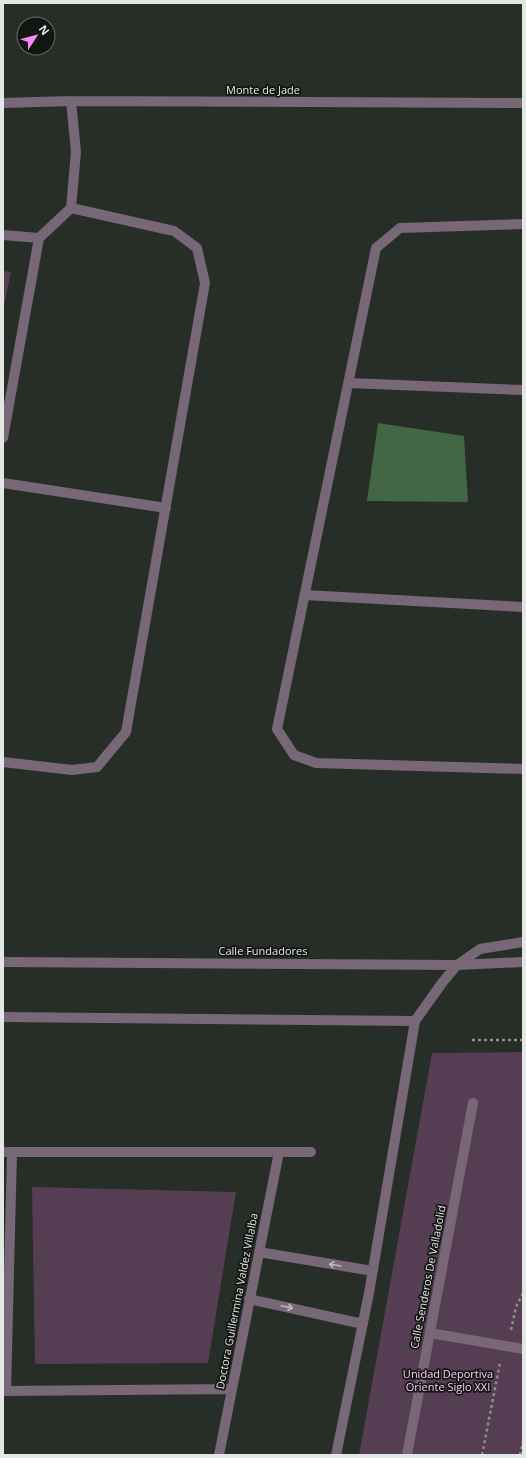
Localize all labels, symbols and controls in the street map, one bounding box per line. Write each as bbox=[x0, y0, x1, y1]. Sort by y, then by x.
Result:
north arrow bbox=[16, 16, 56, 56]
text: N bbox=[36, 22, 53, 38]
street label: Monte de Jade bbox=[226, 82, 300, 97]
street label: Calle Fundadores bbox=[219, 943, 307, 958]
street label: Calle Senderos De Valladolid bbox=[406, 1204, 449, 1350]
street label: Doctora Guillermina Valdez Villalba bbox=[212, 1211, 261, 1390]
one-way arrow bbox=[329, 1261, 342, 1269]
one-way arrow bbox=[281, 1303, 294, 1311]
park label: Unidad Deportiva Oriente Siglo XXI bbox=[403, 1366, 493, 1394]

